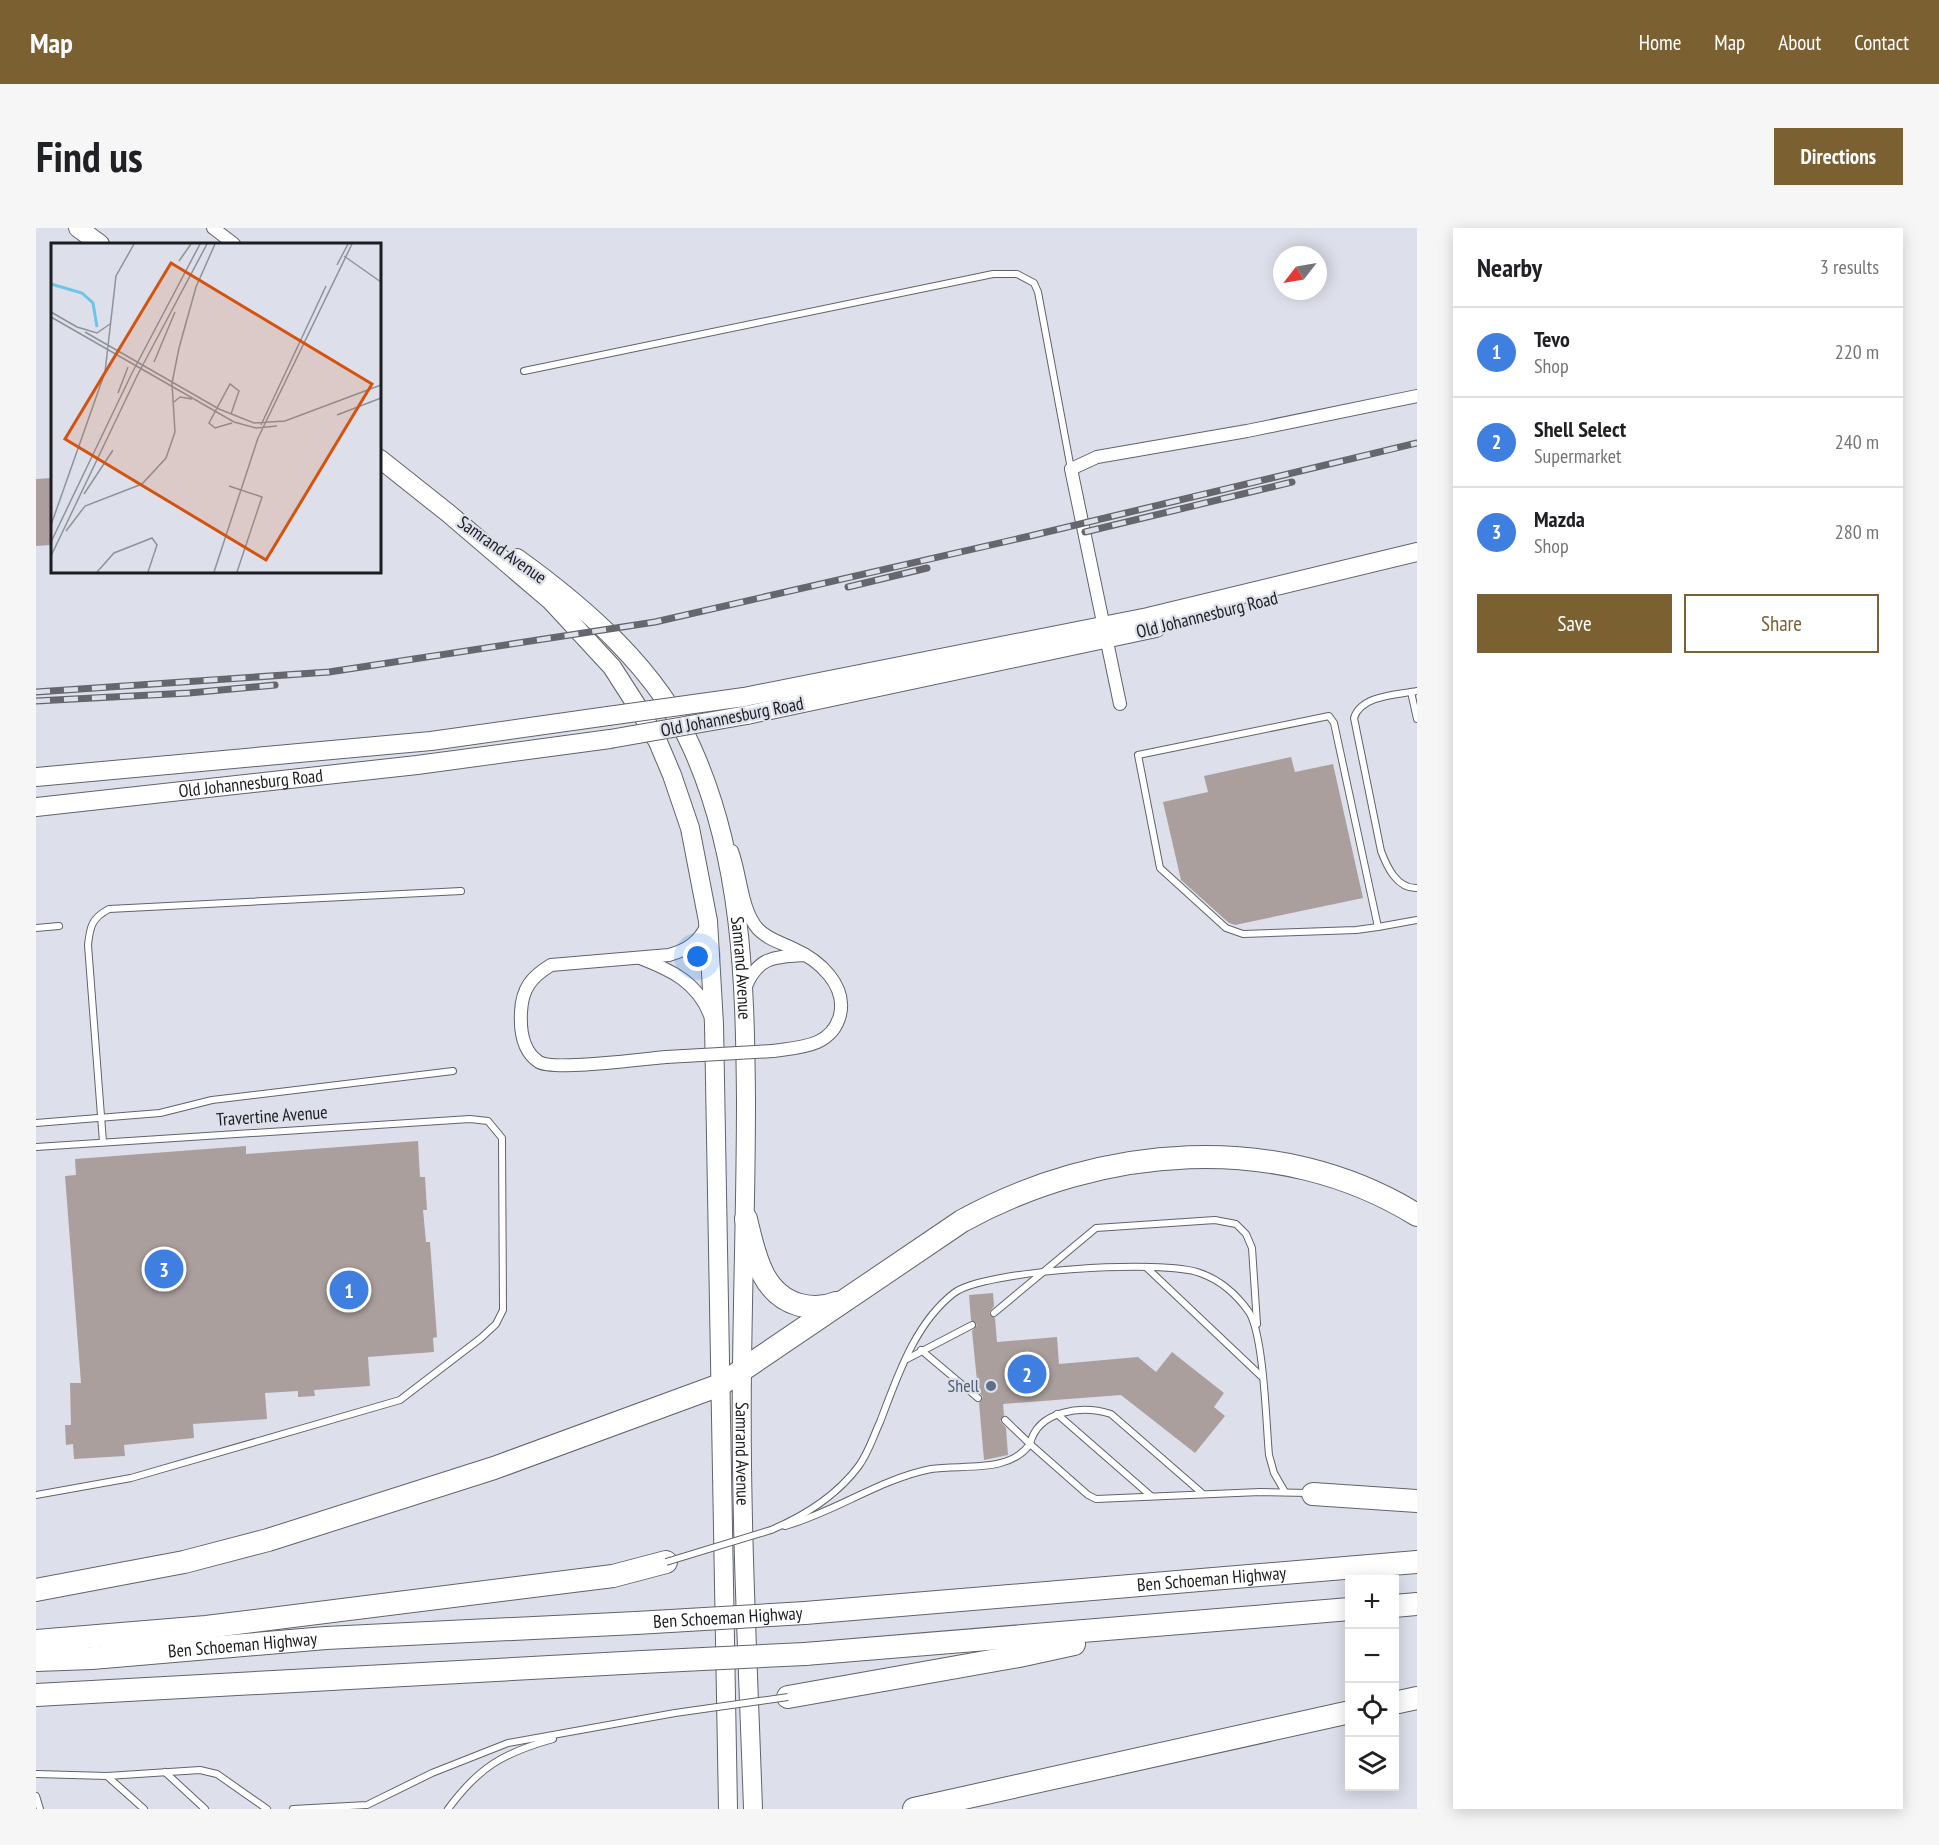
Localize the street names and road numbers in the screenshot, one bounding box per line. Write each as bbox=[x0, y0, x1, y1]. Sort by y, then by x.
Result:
street label: Samrand Avenue bbox=[453, 511, 551, 589]
street label: Old Johannesburg Road bbox=[1134, 586, 1280, 643]
street label: Old Johannesburg Road bbox=[658, 691, 805, 742]
street label: Old Johannesburg Road bbox=[177, 763, 324, 802]
street label: Samrand Avenue bbox=[726, 915, 756, 1020]
street label: Travertine Avenue bbox=[216, 1100, 328, 1131]
street label: Samrand Avenue bbox=[731, 1402, 755, 1506]
street label: Ben Schoeman Highway bbox=[1136, 1561, 1287, 1596]
street label: Ben Schoeman Highway bbox=[653, 1601, 803, 1633]
street label: Ben Schoeman Highway bbox=[167, 1627, 318, 1662]

